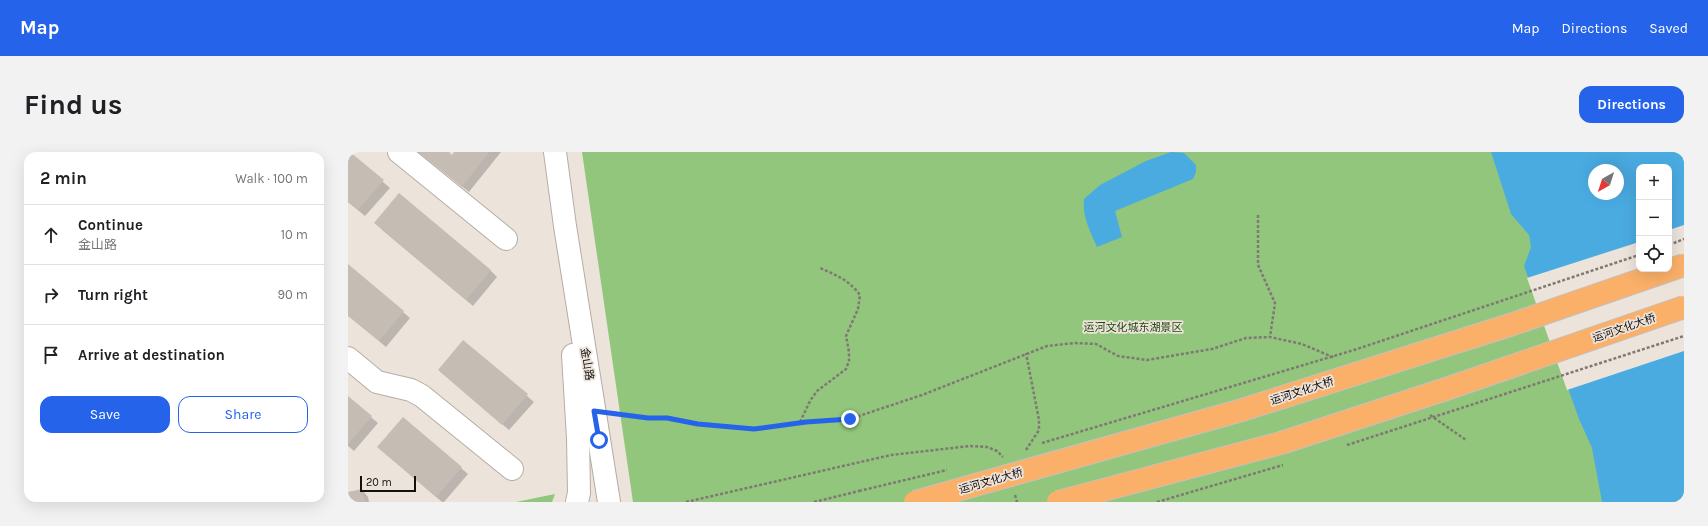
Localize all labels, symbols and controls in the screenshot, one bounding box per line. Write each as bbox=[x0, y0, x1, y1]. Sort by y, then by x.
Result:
text: Map bbox=[20, 17, 59, 39]
text: Map bbox=[1512, 20, 1540, 37]
text: Directions bbox=[1562, 20, 1627, 37]
text: Saved bbox=[1649, 20, 1688, 37]
button: Directions bbox=[1579, 86, 1684, 123]
text: Find us bbox=[24, 88, 123, 121]
north arrow bbox=[1588, 164, 1624, 200]
map controls bbox=[1636, 164, 1672, 272]
button: + bbox=[1636, 164, 1672, 200]
text: 2 min bbox=[40, 168, 87, 188]
text: Walk · 100 m bbox=[235, 171, 308, 186]
button: − bbox=[1636, 200, 1672, 236]
text: Continue bbox=[78, 216, 143, 234]
icon: ahead bbox=[40, 224, 62, 246]
text: 10 m bbox=[281, 227, 308, 242]
button: locate bbox=[1636, 236, 1672, 272]
text: 金山路 bbox=[78, 237, 117, 252]
icon: right bbox=[40, 284, 62, 306]
text: Turn right bbox=[78, 286, 148, 304]
text: 90 m bbox=[277, 287, 308, 302]
street label: 运河文化大桥 bbox=[1591, 311, 1657, 345]
park label: 运河文化城东湖景区 bbox=[1084, 321, 1183, 334]
icon: arrive bbox=[40, 344, 62, 366]
text: Arrive at destination bbox=[78, 346, 225, 364]
street label: 金山路 bbox=[578, 347, 596, 381]
street label: 运河文化大桥 bbox=[1269, 375, 1335, 407]
button: Save bbox=[40, 396, 170, 433]
button: Share bbox=[178, 396, 308, 433]
route end bbox=[841, 410, 859, 428]
route start bbox=[590, 431, 608, 449]
street label: 运河文化大桥 bbox=[957, 466, 1025, 496]
scale bar bbox=[360, 474, 416, 493]
text: 20 m bbox=[366, 476, 392, 489]

